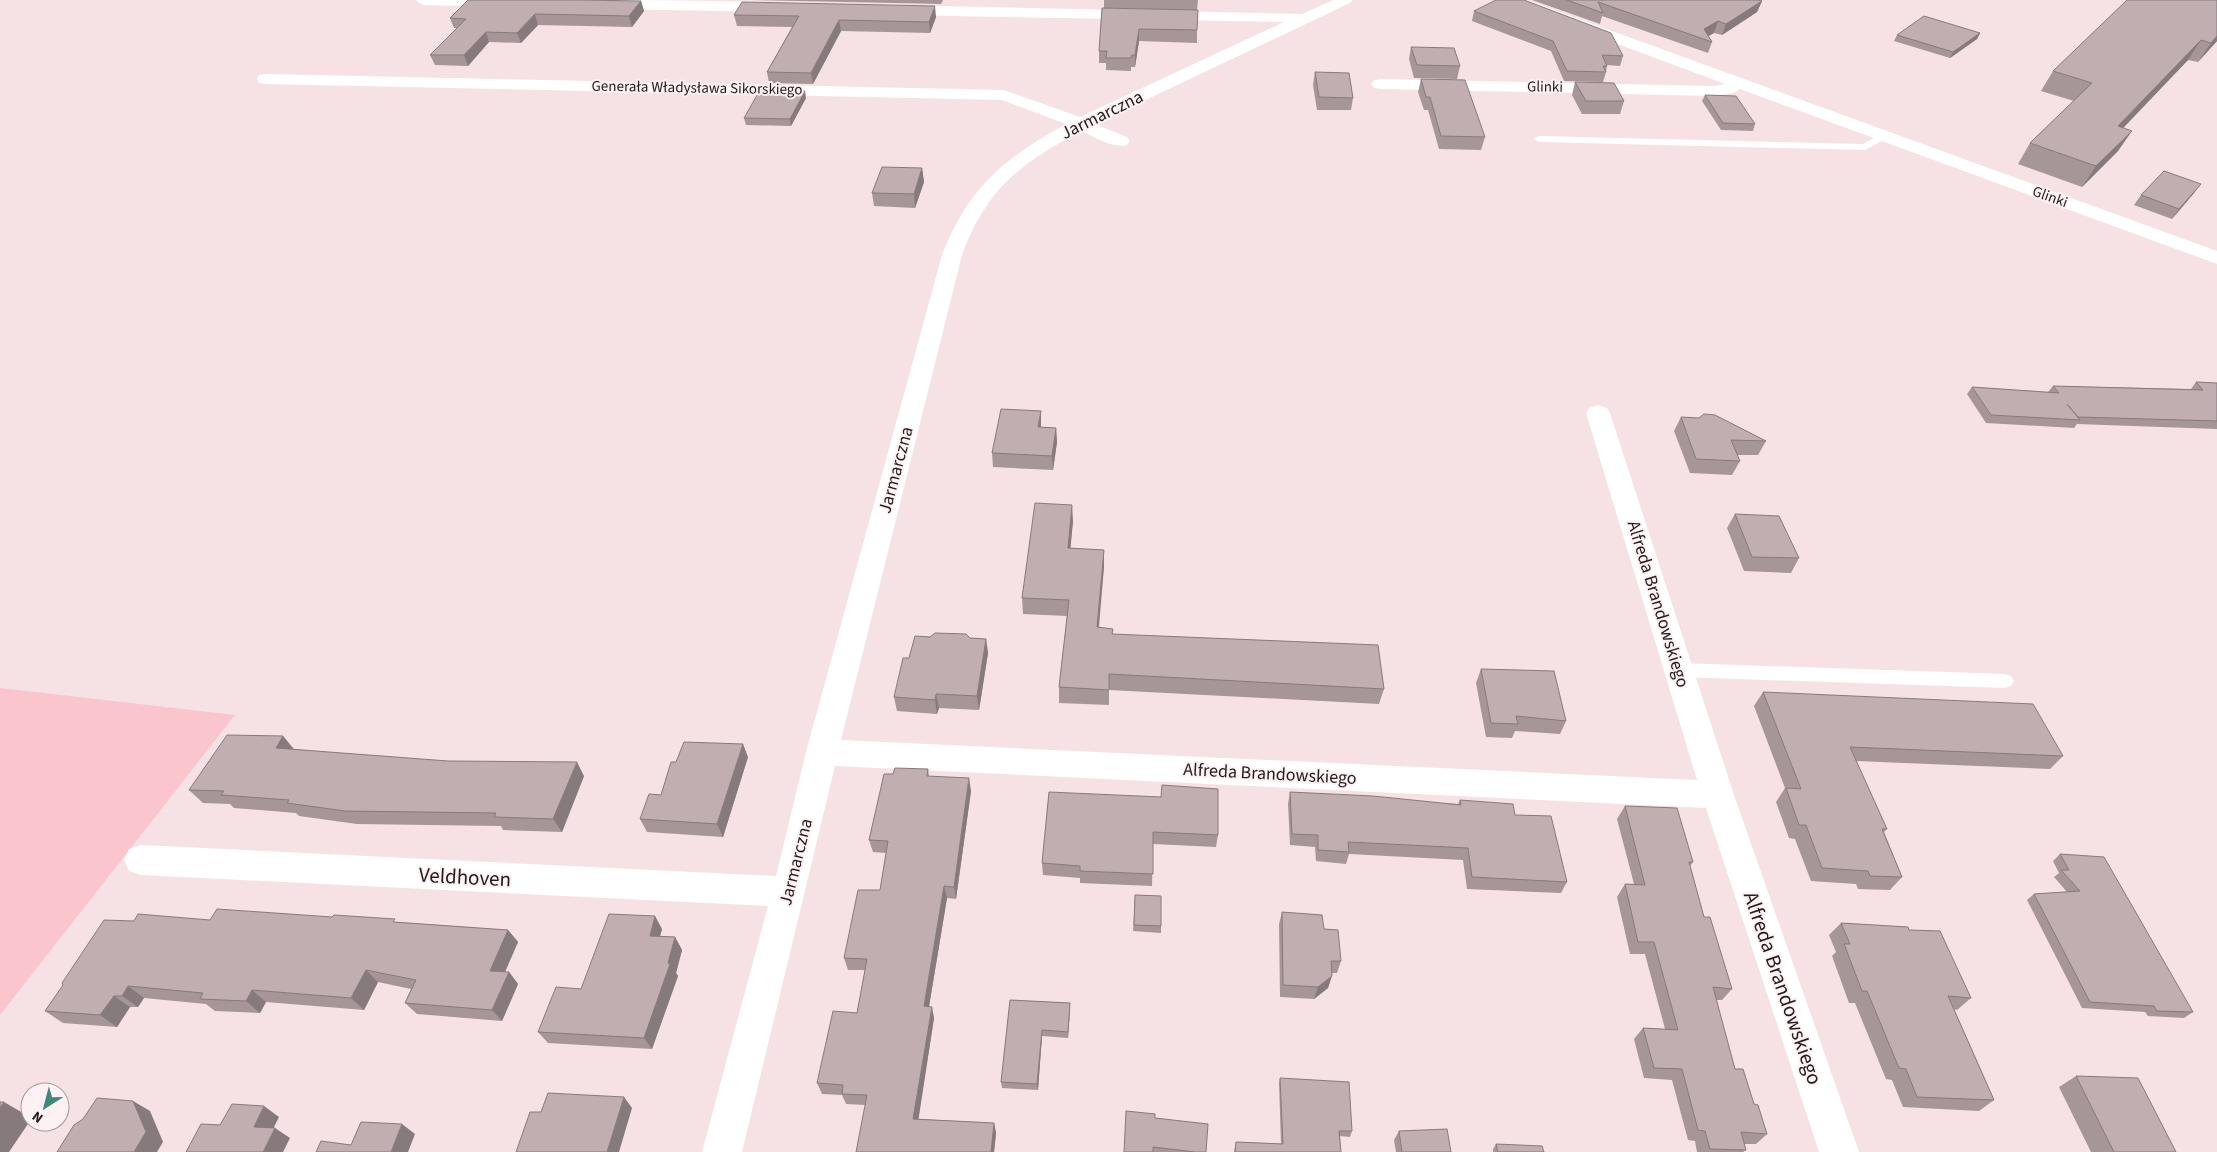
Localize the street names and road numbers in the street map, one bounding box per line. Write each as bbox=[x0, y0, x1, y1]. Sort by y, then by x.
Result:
street label: Generała Władysława Sikorskiego bbox=[591, 76, 803, 100]
street label: Glinki bbox=[1527, 76, 1563, 98]
street label: Jarmarczna bbox=[1057, 84, 1147, 146]
street label: Glinki bbox=[2029, 181, 2071, 213]
street label: Jarmarczna bbox=[872, 424, 920, 516]
street label: Alfreda Brandowskiego bbox=[1621, 517, 1695, 691]
street label: Alfreda Brandowskiego bbox=[1183, 757, 1357, 791]
street label: Jarmarczna bbox=[773, 816, 819, 908]
street label: Veldhoven bbox=[418, 860, 512, 894]
street label: Alfreda Brandowskiego bbox=[1736, 887, 1830, 1089]

